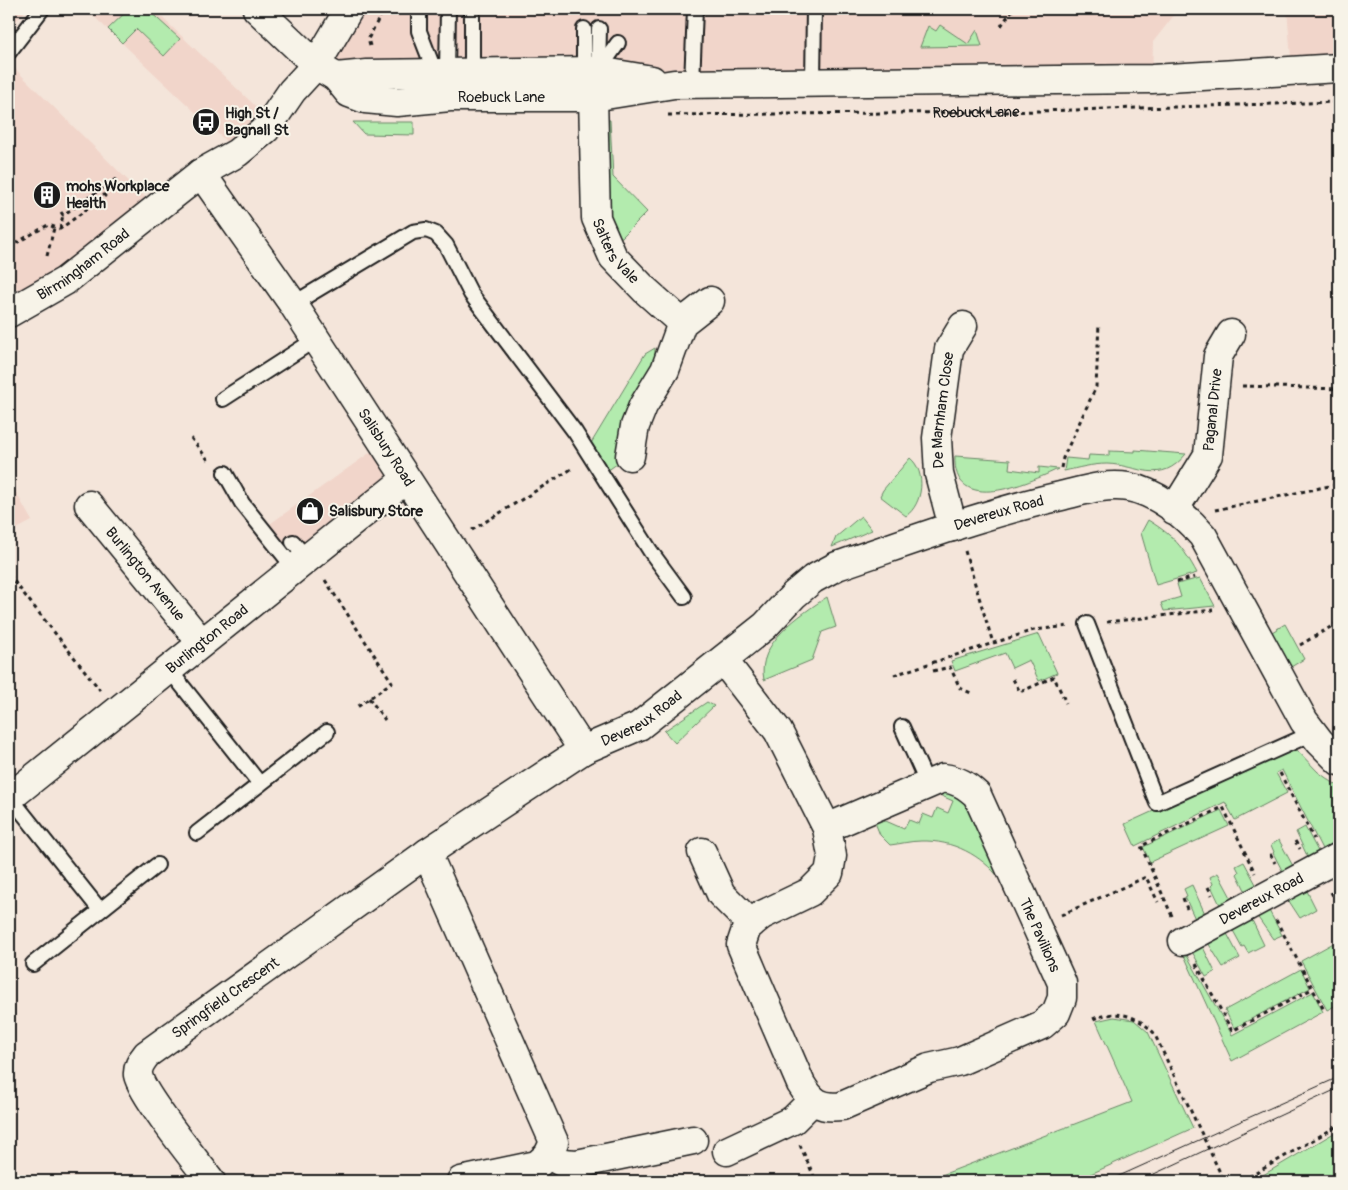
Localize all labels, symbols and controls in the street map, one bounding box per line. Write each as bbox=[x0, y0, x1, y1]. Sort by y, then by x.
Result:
street label: Roebuck Lane bbox=[458, 88, 545, 107]
street label: Roebuck Lane bbox=[932, 103, 1020, 123]
place label: High St / Bagnall St bbox=[225, 104, 290, 140]
bus stop icon: High St / Bagnall St bbox=[191, 107, 221, 137]
place label: mohs Workplace Health bbox=[66, 177, 170, 213]
building icon: mohs Workplace Health bbox=[32, 180, 62, 210]
street label: Salters Vale bbox=[587, 215, 643, 289]
street label: Birmingham Road bbox=[34, 224, 134, 305]
street label: De Marnham Close bbox=[928, 350, 959, 469]
street label: Paganal Drive bbox=[1199, 367, 1227, 452]
street label: Salisbury Road bbox=[353, 405, 418, 490]
street label: Devereux Road bbox=[952, 491, 1046, 536]
shop icon: Salisbury Store bbox=[295, 496, 325, 526]
place label: Salisbury Store bbox=[329, 502, 423, 521]
street label: Burlington Avenue bbox=[101, 524, 189, 625]
street label: Burlington Road bbox=[162, 601, 252, 678]
street label: Devereux Road bbox=[598, 686, 686, 751]
street label: Devereux Road bbox=[1216, 869, 1307, 930]
street label: The Pavilions bbox=[1015, 895, 1064, 975]
street label: Springfield Crescent bbox=[168, 953, 284, 1043]

